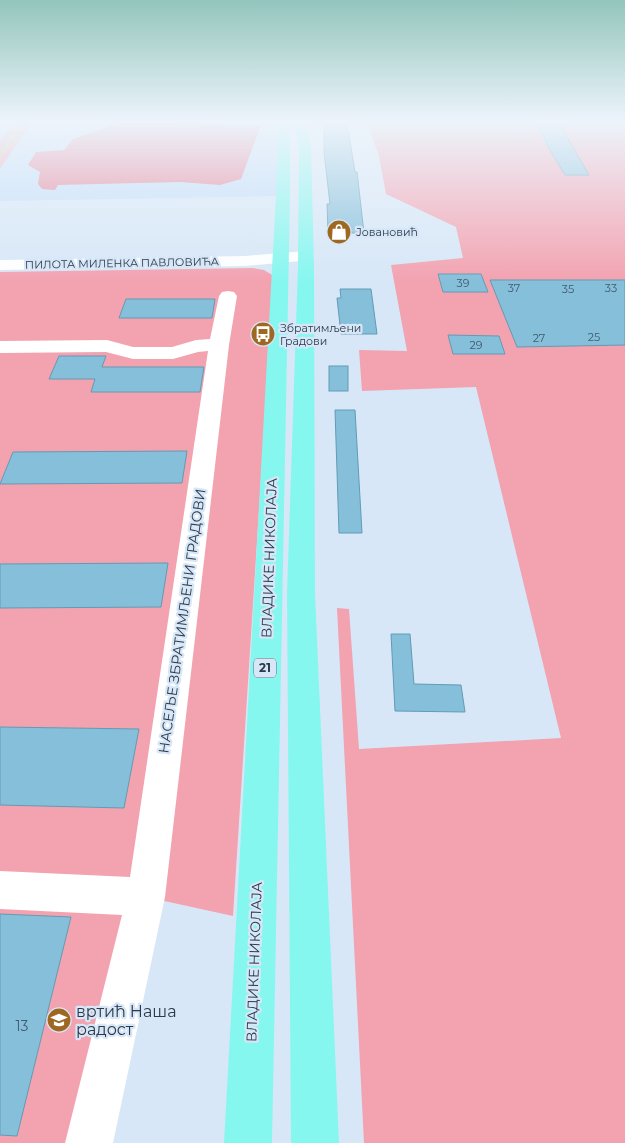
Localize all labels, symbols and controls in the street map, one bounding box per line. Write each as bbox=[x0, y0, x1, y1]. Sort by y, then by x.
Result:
shop icon: Јовановић bbox=[326, 219, 352, 245]
place label: Јовановић bbox=[356, 225, 418, 239]
street label: ПИЛОТА МИЛЕНКА ПАВЛОВИЋА bbox=[25, 254, 220, 272]
house number: 39 bbox=[457, 276, 470, 290]
house number: 37 bbox=[508, 281, 520, 295]
house number: 33 bbox=[605, 281, 617, 295]
house number: 35 bbox=[562, 282, 574, 296]
bus stop icon: Збратимљени Градови bbox=[250, 321, 276, 347]
place label: Збратимљени Градови bbox=[280, 321, 361, 348]
house number: 25 bbox=[588, 330, 600, 344]
house number: 27 bbox=[533, 331, 545, 345]
house number: 29 bbox=[470, 338, 483, 352]
street label: ВЛАДИКЕ НИКОЛАЈА bbox=[257, 477, 281, 638]
street label: НАСЕЉЕ ЗБРАТИМЉЕНИ ГРАДОВИ bbox=[155, 488, 209, 754]
road number: 21 bbox=[254, 658, 276, 678]
street label: ВЛАДИКЕ НИКОЛАЈА bbox=[242, 881, 266, 1042]
place label: вртић Наша радост bbox=[76, 1002, 177, 1039]
school or university icon: вртић Наша радост bbox=[46, 1007, 72, 1033]
house number: 13 bbox=[16, 1017, 29, 1035]

